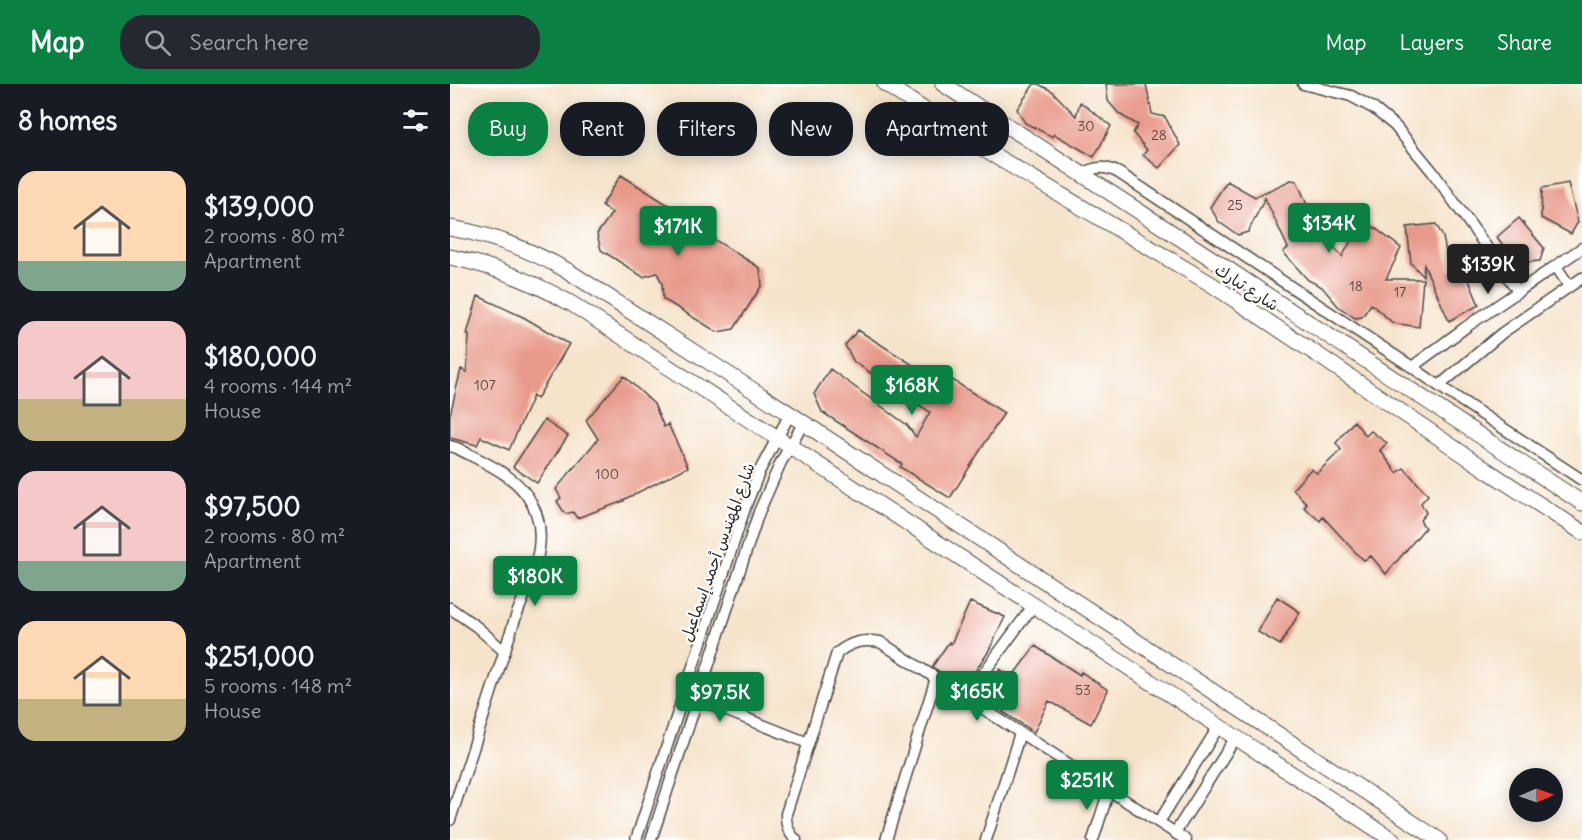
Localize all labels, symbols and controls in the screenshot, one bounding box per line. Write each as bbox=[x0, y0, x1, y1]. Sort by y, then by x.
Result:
search box bbox=[120, 15, 540, 69]
text: Map bbox=[30, 24, 84, 60]
icon: search bbox=[141, 26, 174, 59]
text: Search here bbox=[189, 28, 309, 56]
text: Map bbox=[1326, 29, 1366, 56]
text: Layers bbox=[1399, 29, 1464, 56]
text: Share bbox=[1497, 29, 1552, 56]
chip: Buy bbox=[468, 102, 548, 156]
chip: Rent bbox=[560, 102, 645, 156]
chip: Filters bbox=[657, 102, 757, 156]
chip: New bbox=[769, 102, 853, 156]
chip: Apartment bbox=[865, 102, 1009, 156]
text: 8 homes bbox=[18, 104, 117, 137]
icon: filters bbox=[399, 104, 432, 137]
house number: 30 bbox=[1077, 117, 1095, 135]
house number: 28 bbox=[1151, 126, 1167, 144]
text: $139,000 bbox=[204, 190, 314, 223]
icon: home bbox=[66, 195, 138, 267]
house number: 25 bbox=[1227, 196, 1243, 214]
pin: $134K bbox=[1287, 203, 1371, 254]
pin: $171K bbox=[636, 206, 720, 257]
text: $134K bbox=[1302, 210, 1356, 235]
text: $171K bbox=[654, 213, 702, 238]
text: 2 rooms · 80 m² bbox=[204, 223, 345, 248]
pin: $139K bbox=[1446, 244, 1530, 295]
text: Apartment bbox=[204, 248, 301, 273]
text: $139K bbox=[1461, 251, 1515, 276]
street label: شارع تبارك bbox=[1210, 259, 1283, 317]
house number: 18 bbox=[1349, 277, 1363, 295]
house number: 17 bbox=[1394, 283, 1406, 301]
text: $180,000 bbox=[204, 340, 317, 373]
icon: home bbox=[66, 345, 138, 417]
pin: $168K bbox=[870, 365, 954, 416]
text: $168K bbox=[885, 372, 939, 397]
text: 4 rooms · 144 m² bbox=[204, 373, 352, 398]
house number: 107 bbox=[474, 376, 496, 394]
text: House bbox=[204, 398, 261, 423]
street label: شارع المهندس أحمد إسماعيل bbox=[675, 460, 761, 645]
house number: 100 bbox=[595, 465, 619, 483]
text: $97,500 bbox=[204, 490, 301, 523]
icon: home bbox=[66, 495, 138, 567]
text: 2 rooms · 80 m² bbox=[204, 523, 345, 548]
text: Apartment bbox=[204, 548, 301, 573]
pin: $180K bbox=[493, 556, 577, 607]
text: $180K bbox=[507, 563, 563, 588]
text: $251,000 bbox=[204, 640, 315, 673]
icon: home bbox=[66, 645, 138, 717]
pin: $165K bbox=[935, 671, 1019, 722]
pin: $97.5K bbox=[671, 672, 769, 723]
text: 5 rooms · 148 m² bbox=[204, 673, 352, 698]
text: $165K bbox=[950, 678, 1004, 703]
text: $97.5K bbox=[690, 679, 750, 704]
house number: 53 bbox=[1075, 681, 1091, 699]
text: House bbox=[204, 698, 261, 723]
pin: $251K bbox=[1045, 760, 1129, 811]
text: $251K bbox=[1060, 767, 1114, 792]
north arrow bbox=[1509, 768, 1563, 822]
map controls bbox=[1509, 768, 1563, 822]

